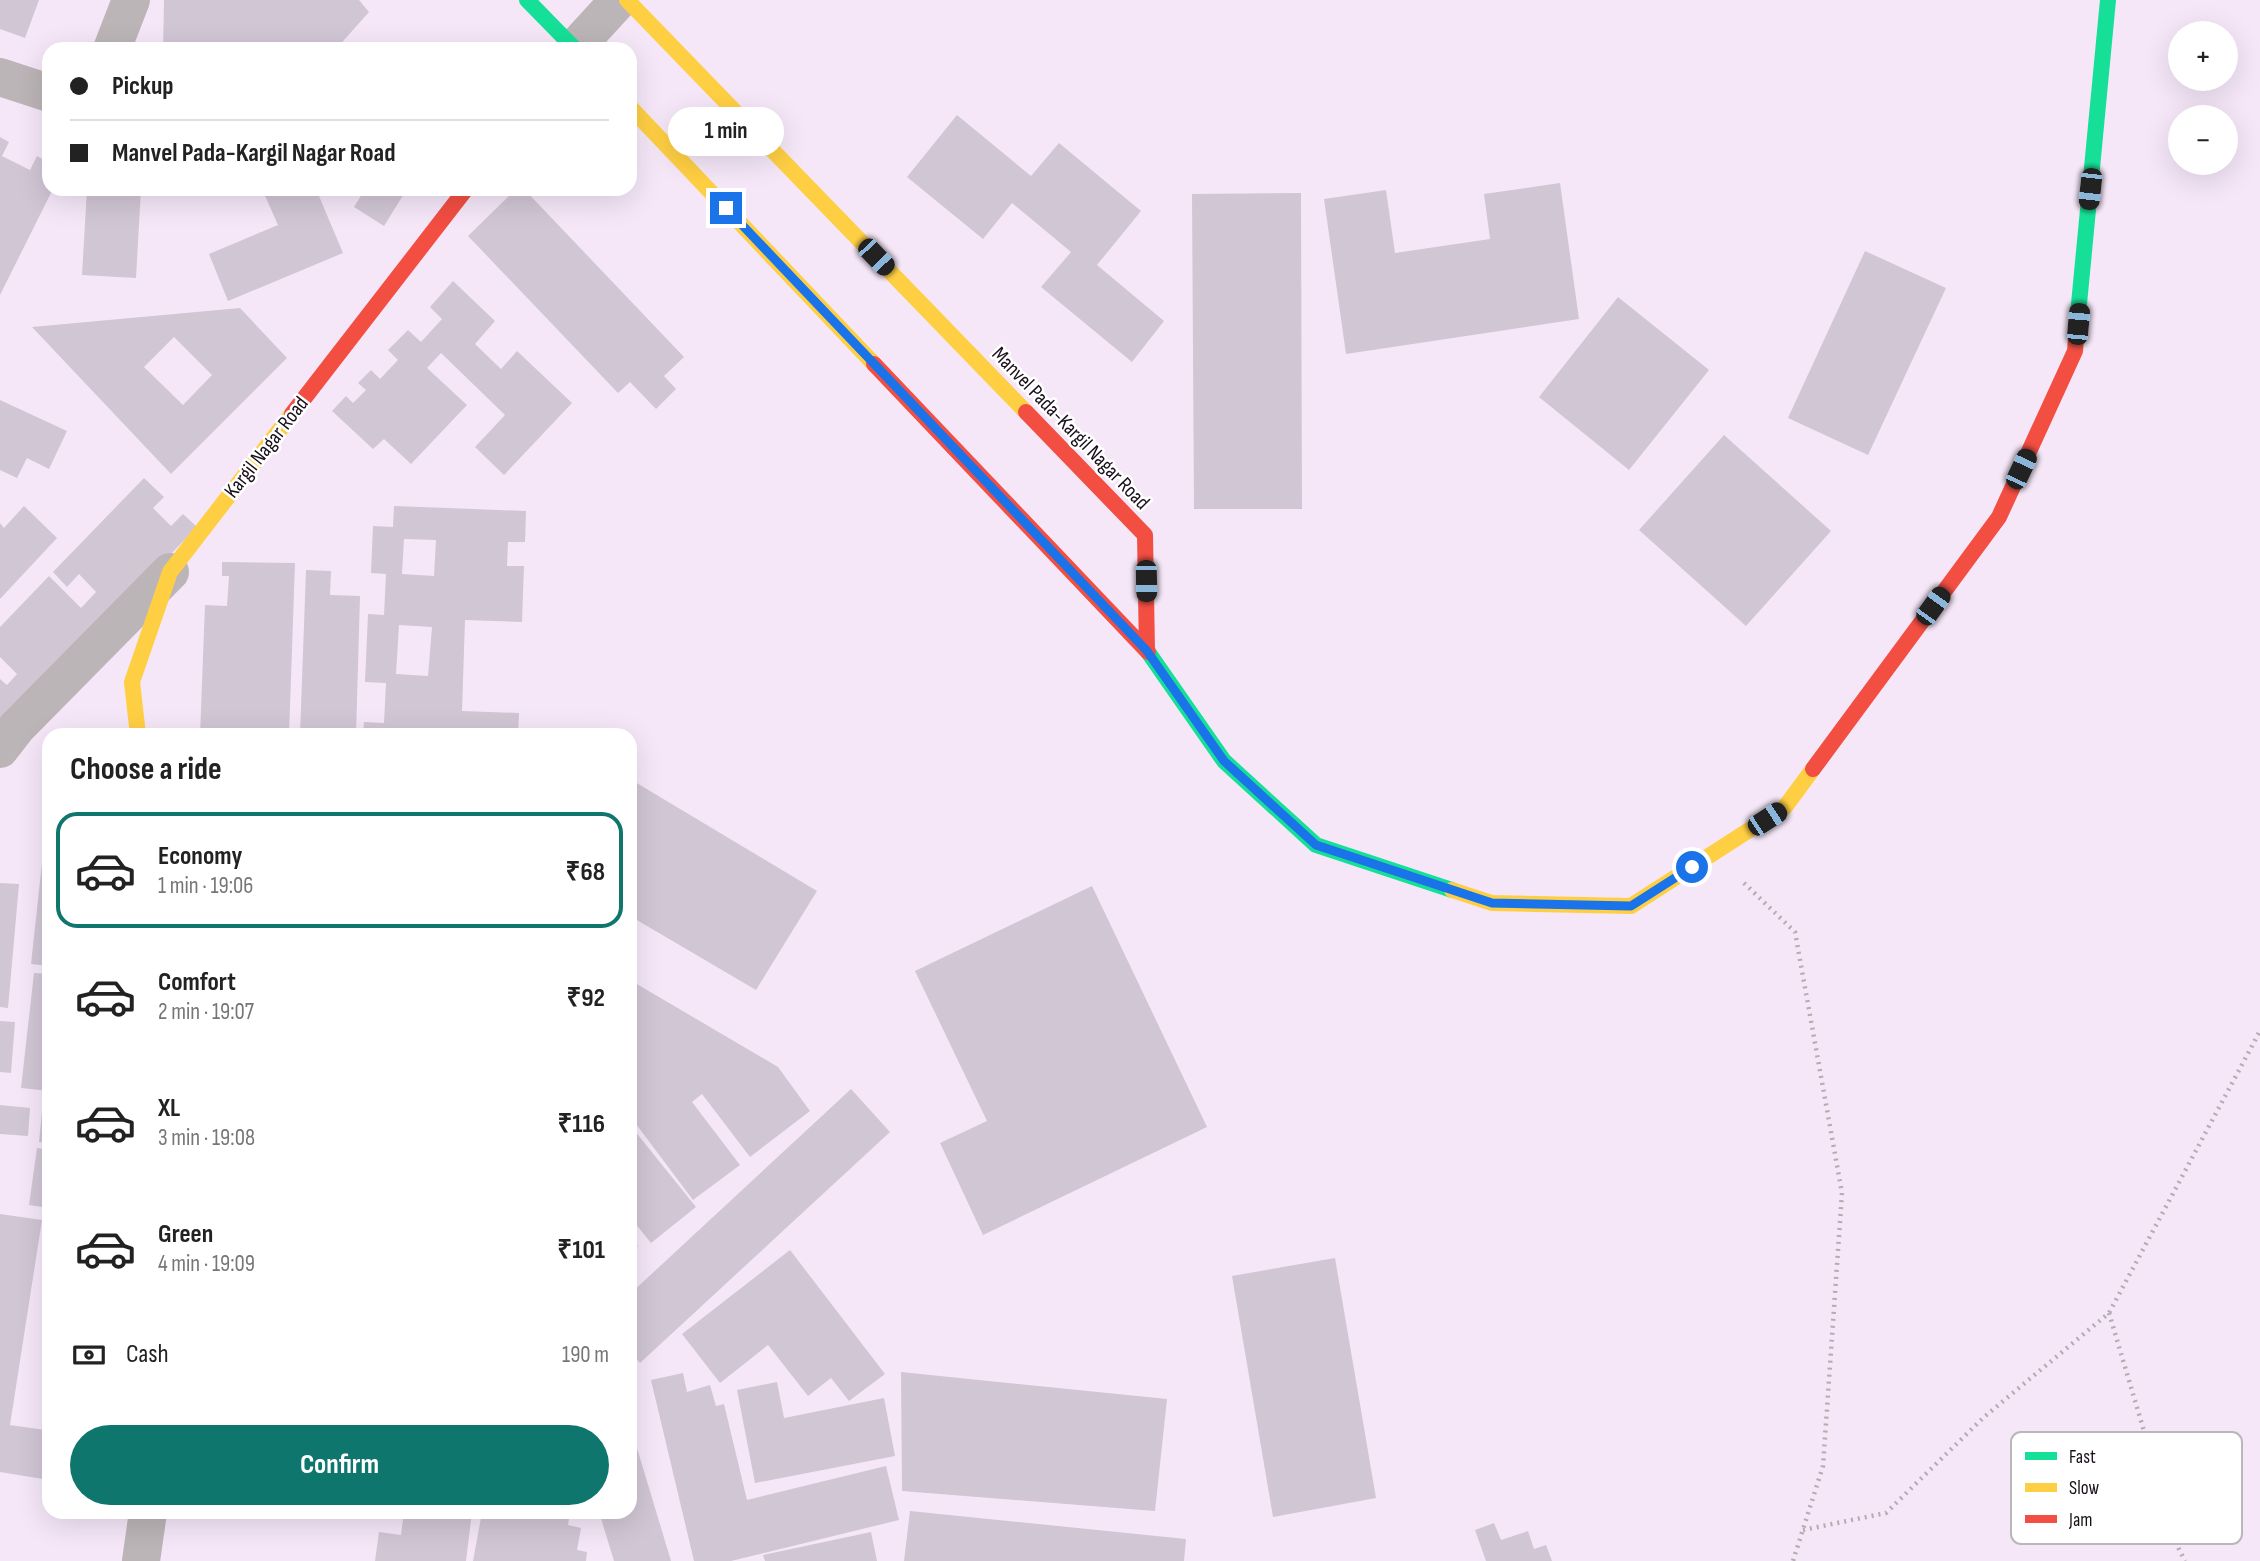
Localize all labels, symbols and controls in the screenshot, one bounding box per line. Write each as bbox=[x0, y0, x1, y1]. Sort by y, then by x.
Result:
map controls bbox=[2168, 21, 2238, 175]
button: + bbox=[2168, 21, 2238, 91]
text: Pickup bbox=[112, 71, 174, 102]
button: − bbox=[2168, 105, 2238, 175]
callout: 1 min bbox=[668, 106, 784, 156]
text: 1 min bbox=[705, 117, 747, 145]
text: Manvel Pada-Kargil Nagar Road bbox=[112, 138, 396, 169]
car bbox=[2078, 167, 2103, 211]
route end bbox=[710, 192, 742, 224]
car bbox=[854, 235, 899, 279]
car bbox=[2066, 302, 2091, 346]
street label: Manvel Pada-Kargil Nagar Road bbox=[987, 342, 1155, 515]
street label: Kargil Nagar Road bbox=[219, 392, 314, 503]
car bbox=[2003, 446, 2040, 492]
car bbox=[1136, 560, 1157, 602]
car bbox=[1913, 583, 1954, 629]
text: Choose a ride bbox=[70, 750, 222, 789]
car bbox=[1744, 799, 1791, 839]
icon: car bbox=[74, 839, 137, 902]
text: Economy bbox=[158, 841, 242, 872]
route start bbox=[1676, 851, 1708, 883]
text: ₹68 bbox=[566, 857, 605, 888]
text: 1 min · 19:06 bbox=[158, 872, 253, 900]
icon: car bbox=[74, 965, 137, 1028]
text: Comfort bbox=[158, 967, 236, 998]
text: ₹92 bbox=[566, 983, 605, 1014]
text: 2 min · 19:07 bbox=[158, 998, 254, 1026]
icon: car bbox=[74, 1091, 137, 1154]
text: XL bbox=[158, 1093, 180, 1124]
text: ₹116 bbox=[557, 1109, 605, 1140]
text: 3 min · 19:08 bbox=[158, 1124, 255, 1152]
icon: car bbox=[74, 1217, 137, 1280]
text: Green bbox=[158, 1219, 213, 1250]
text: ₹101 bbox=[557, 1235, 605, 1266]
text: 4 min · 19:09 bbox=[158, 1250, 255, 1278]
icon: cash bbox=[70, 1336, 108, 1374]
text: Cash bbox=[126, 1339, 169, 1370]
text: 190 m bbox=[562, 1341, 609, 1369]
button: Confirm bbox=[70, 1425, 609, 1505]
legend bbox=[2011, 1432, 2242, 1544]
text: Fast bbox=[2069, 1446, 2096, 1469]
text: Slow bbox=[2069, 1477, 2099, 1500]
text: Jam bbox=[2068, 1509, 2092, 1532]

